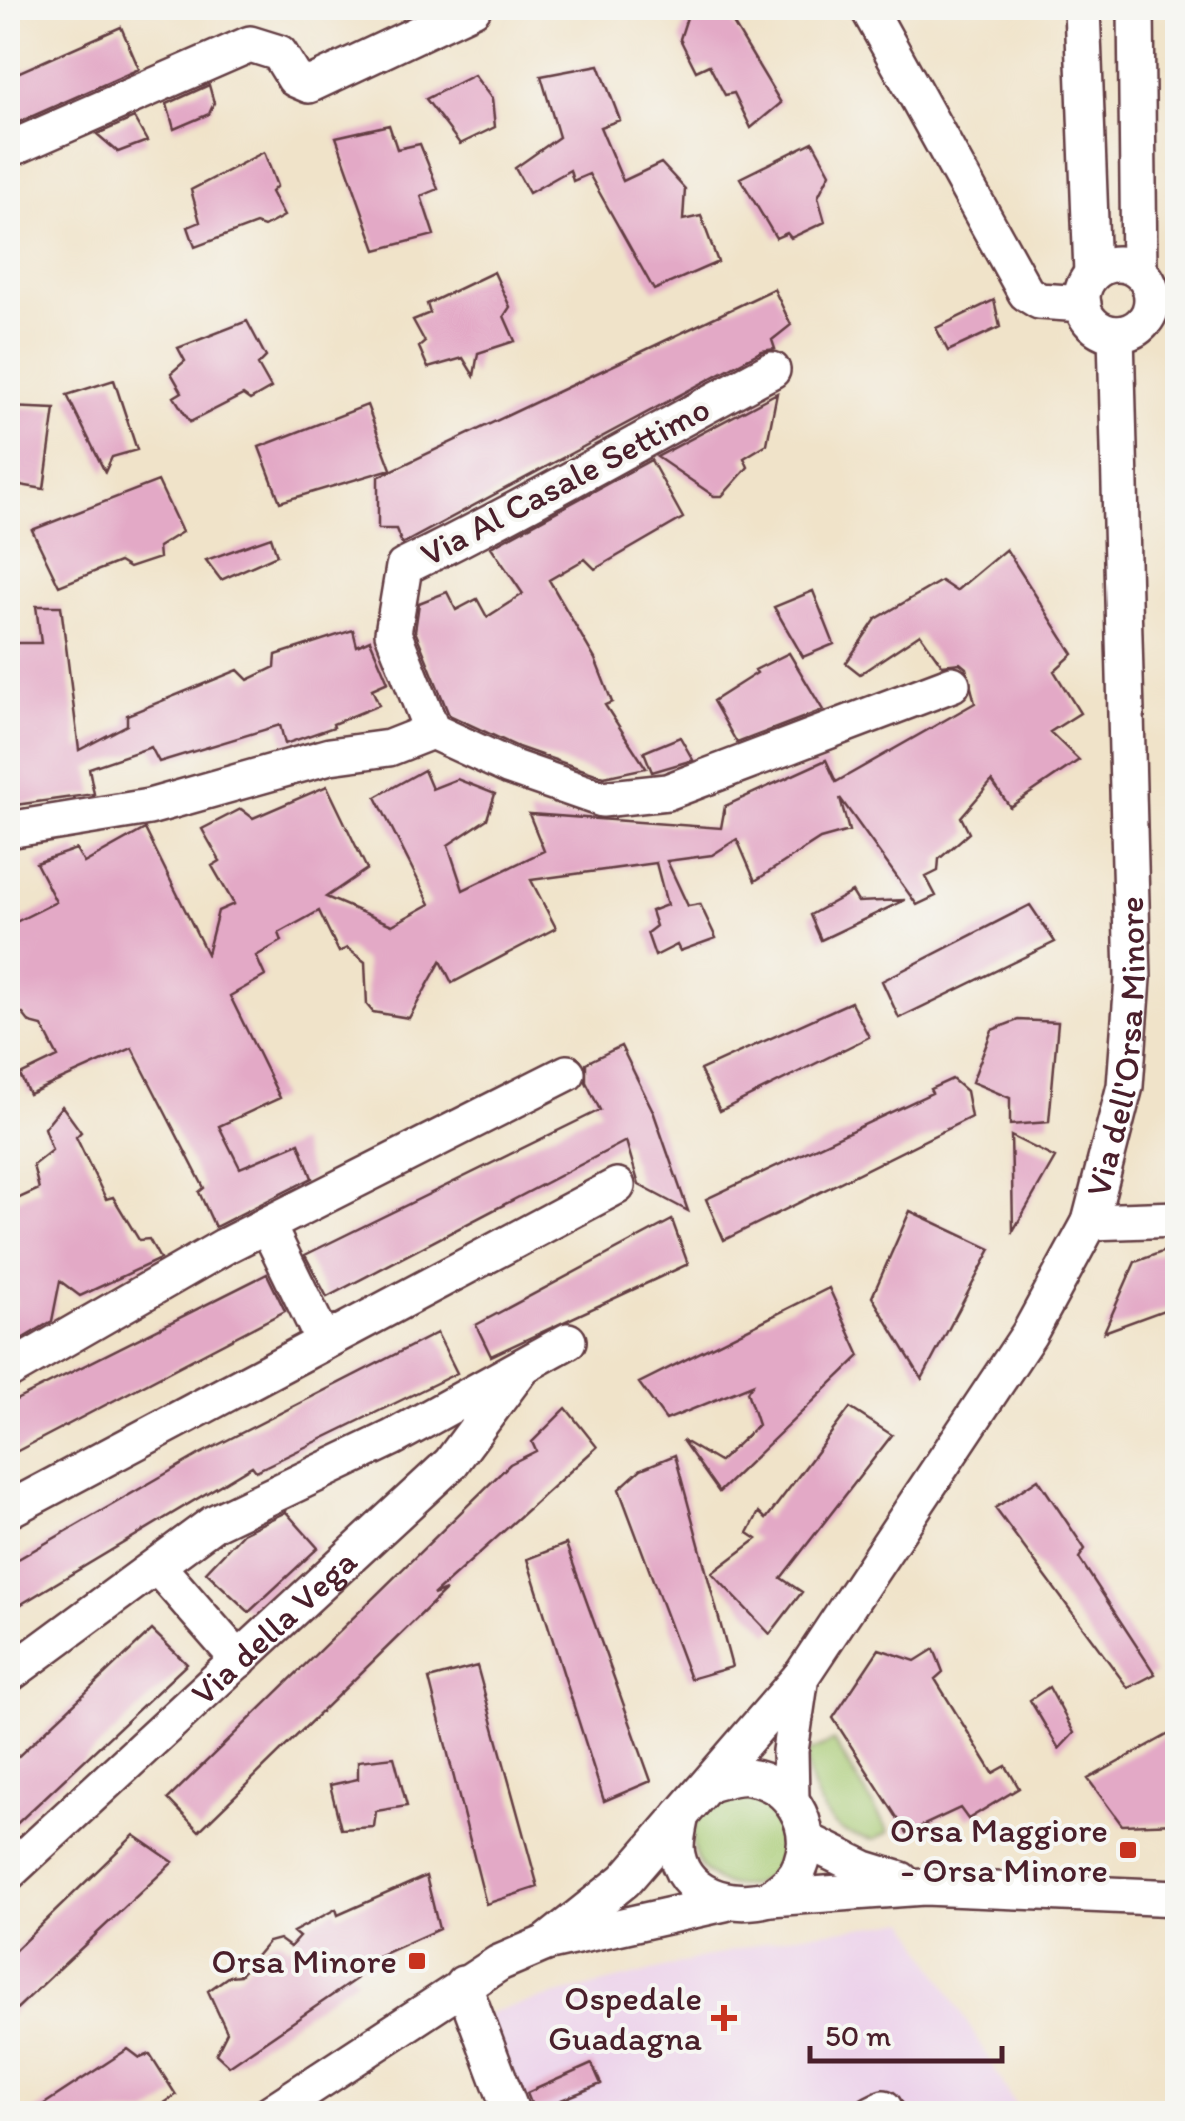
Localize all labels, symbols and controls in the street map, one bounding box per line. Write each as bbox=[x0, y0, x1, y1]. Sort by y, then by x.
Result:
street label: Via Al Casale Settimo bbox=[413, 387, 717, 575]
street label: Via dell'Orsa Minore bbox=[1076, 896, 1154, 1201]
street label: Via della Vega bbox=[182, 1540, 365, 1714]
place label: Orsa Maggiore - Orsa Minore bbox=[890, 1809, 1108, 1891]
marker: Orsa Maggiore - Orsa Minore bbox=[1117, 1839, 1139, 1861]
place label: Orsa Minore bbox=[211, 1940, 397, 1982]
marker: Orsa Minore bbox=[406, 1950, 428, 1972]
place label: Ospedale Guadagna bbox=[548, 1977, 702, 2059]
scale bar bbox=[810, 2001, 1002, 2063]
marker: Ospedale Guadagna bbox=[711, 2005, 737, 2031]
text: 50 m bbox=[825, 2017, 891, 2054]

